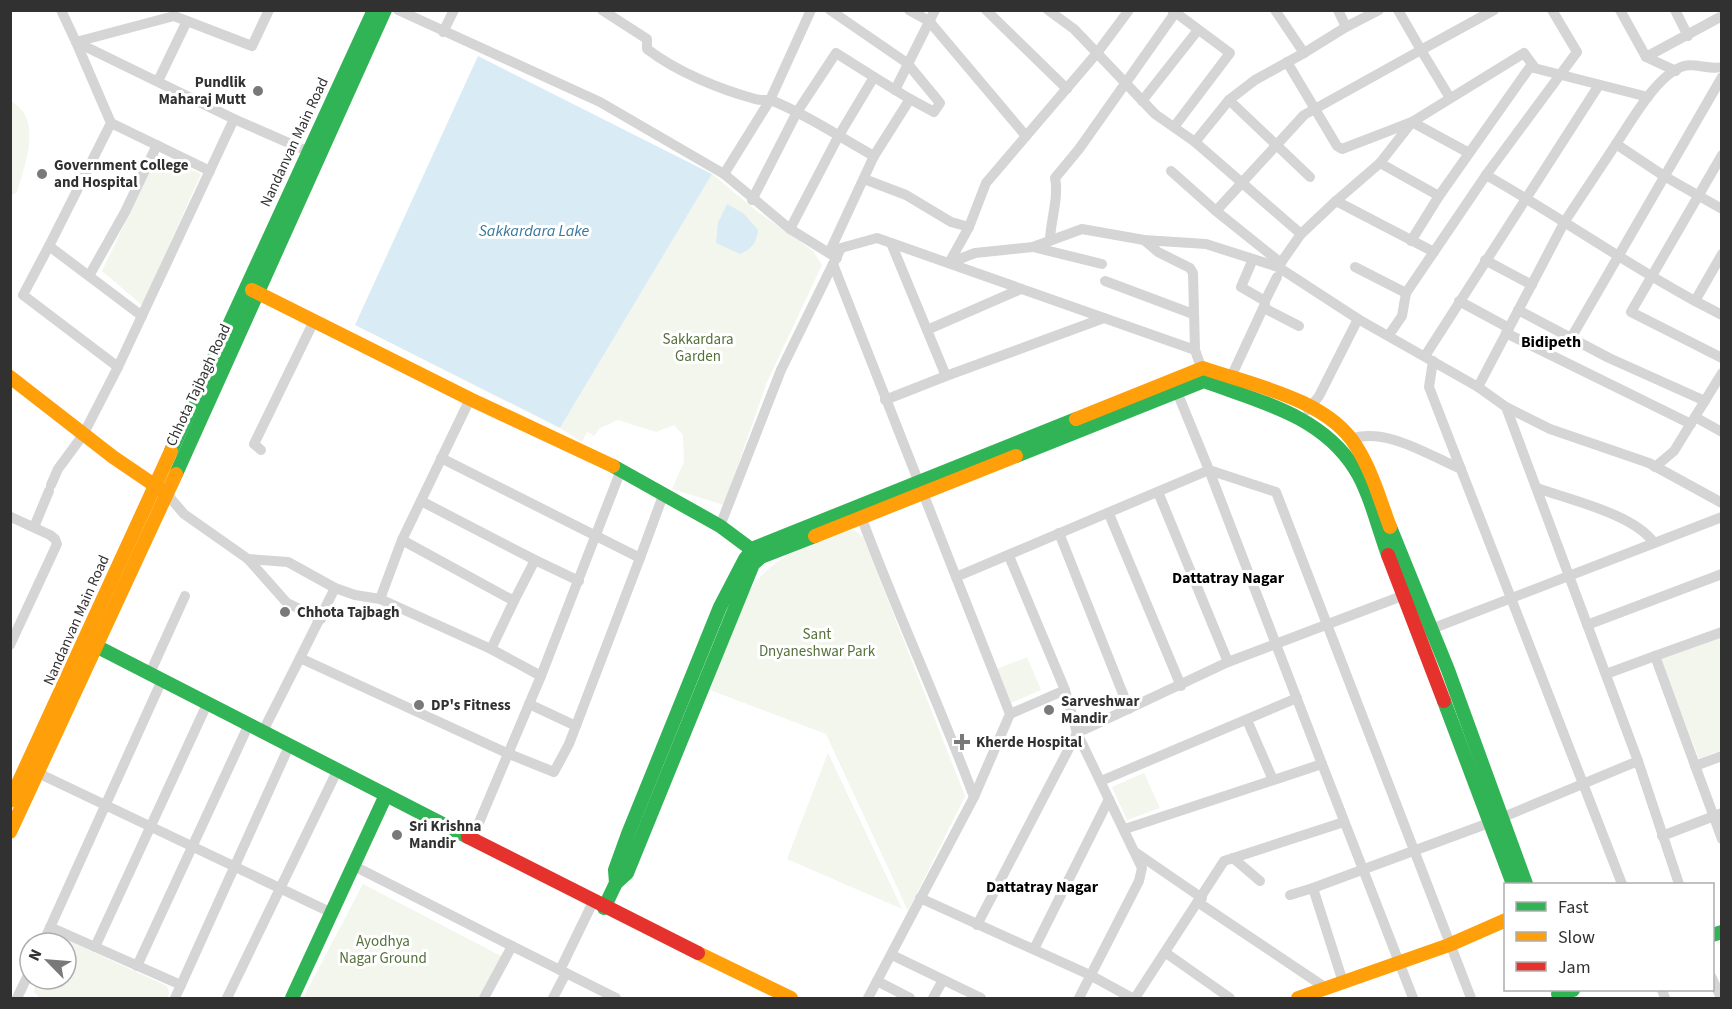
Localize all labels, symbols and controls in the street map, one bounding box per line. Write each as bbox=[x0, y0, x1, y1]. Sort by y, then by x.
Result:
place label: Pundlik Maharaj Mutt bbox=[158, 72, 247, 110]
street label: Nandanvan Main Road bbox=[255, 74, 334, 210]
marker: Pundlik Maharaj Mutt bbox=[251, 84, 265, 98]
place label: Government College and Hospital bbox=[54, 155, 189, 193]
marker: Government College and Hospital bbox=[35, 167, 49, 181]
water label: Sakkardara Lake bbox=[479, 220, 590, 242]
street label: Chhota Tajbagh Road bbox=[161, 321, 236, 450]
park label: Sakkardara Garden bbox=[662, 329, 734, 367]
district label: Bidipeth bbox=[1521, 331, 1581, 353]
street label: Nandanvan Main Road bbox=[38, 552, 115, 689]
district label: Dattatray Nagar bbox=[1172, 567, 1285, 589]
place label: Chhota Tajbagh bbox=[297, 602, 400, 623]
marker: Chhota Tajbagh bbox=[278, 605, 292, 619]
park label: Sant Dnyaneshwar Park bbox=[759, 624, 876, 662]
place label: Sarveshwar Mandir bbox=[1061, 691, 1139, 729]
place label: DP's Fitness bbox=[431, 695, 511, 716]
marker: DP's Fitness bbox=[412, 698, 426, 712]
marker: Sarveshwar Mandir bbox=[1042, 703, 1056, 717]
place label: Kherde Hospital bbox=[976, 732, 1083, 753]
marker: Kherde Hospital bbox=[953, 733, 971, 751]
place label: Sri Krishna Mandir bbox=[409, 816, 482, 854]
marker: Sri Krishna Mandir bbox=[390, 828, 404, 842]
district label: Dattatray Nagar bbox=[986, 876, 1099, 898]
legend bbox=[1504, 883, 1714, 991]
text: Fast bbox=[1558, 895, 1589, 920]
text: Slow bbox=[1558, 925, 1595, 950]
north arrow bbox=[18, 931, 78, 991]
park label: Ayodhya Nagar Ground bbox=[339, 931, 427, 969]
text: N bbox=[23, 946, 48, 965]
text: Jam bbox=[1558, 955, 1591, 980]

